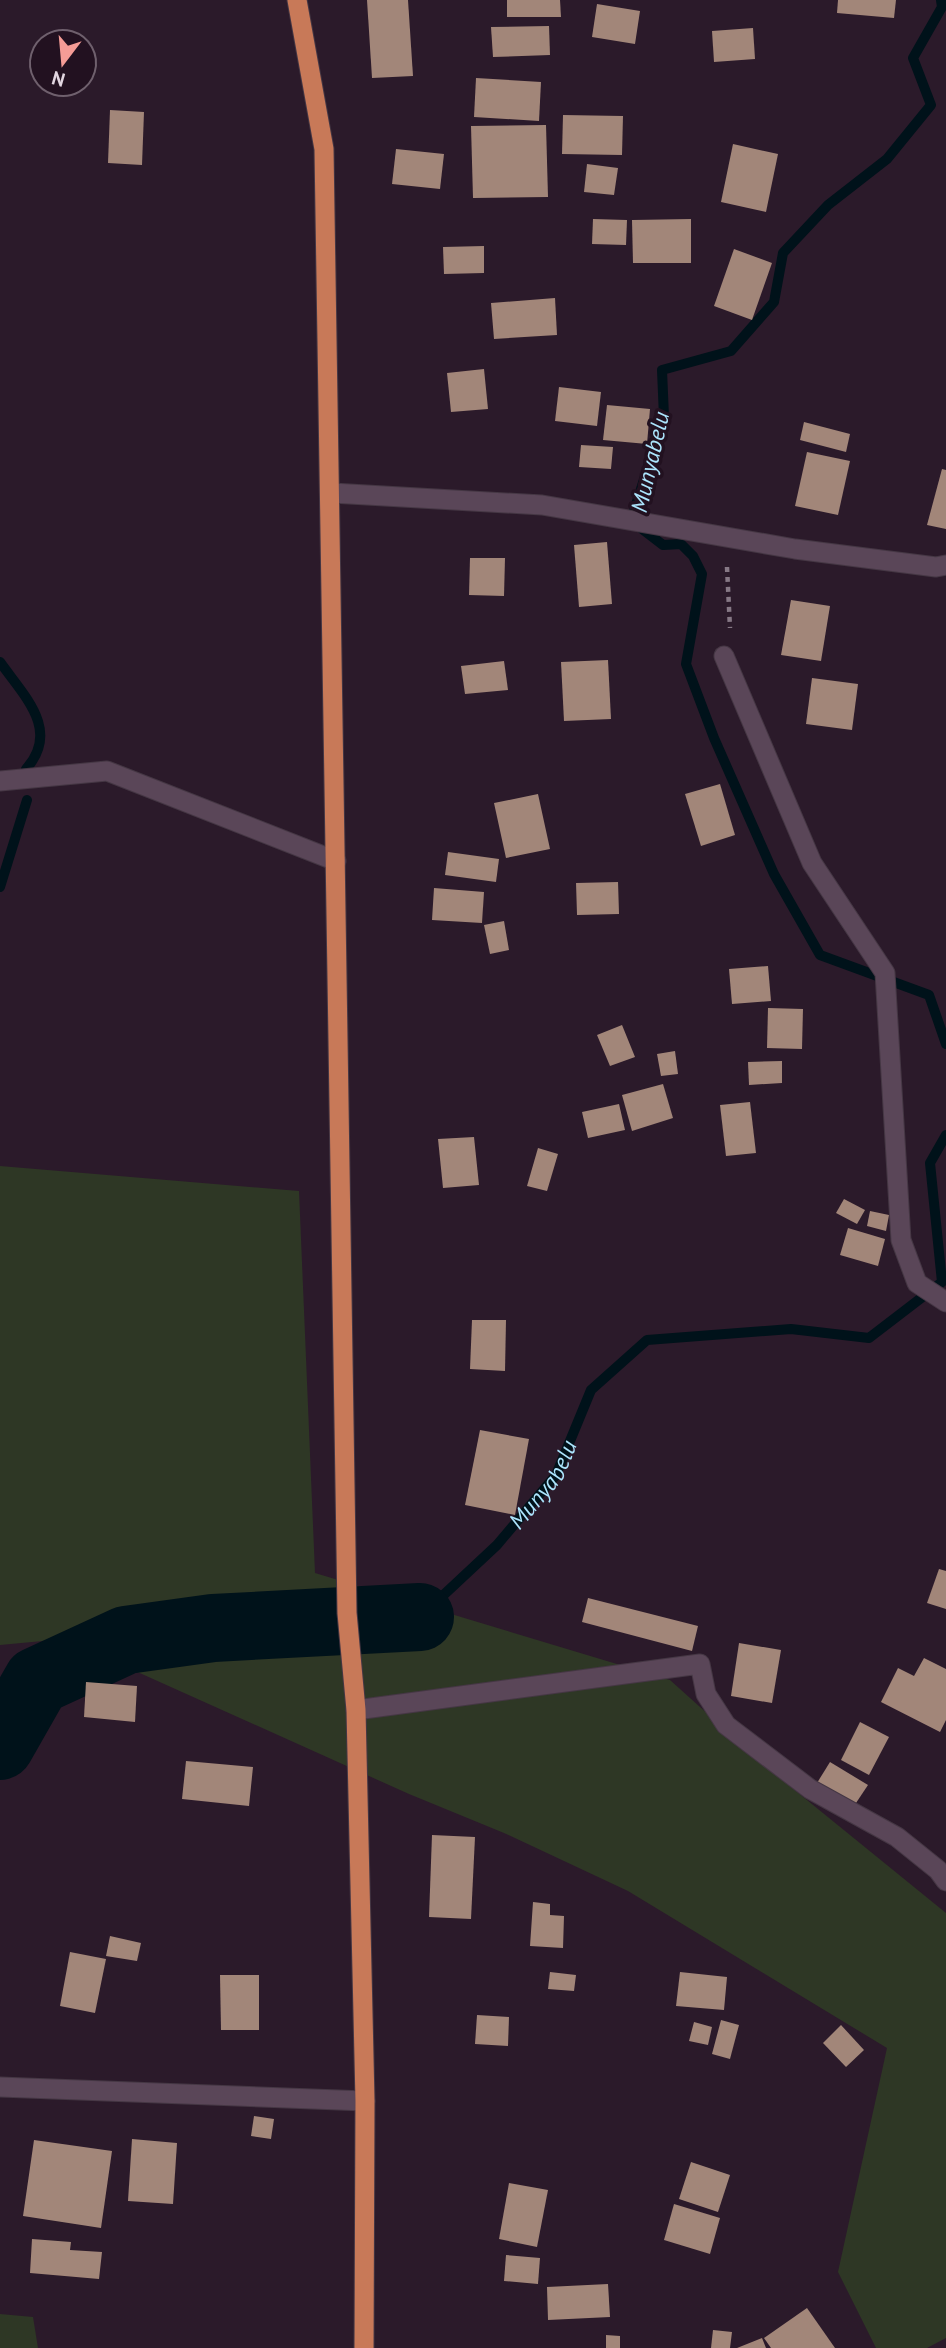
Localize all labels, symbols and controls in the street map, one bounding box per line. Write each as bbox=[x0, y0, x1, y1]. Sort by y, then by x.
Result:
north arrow bbox=[28, 28, 98, 98]
text: N bbox=[49, 66, 68, 93]
water label: Munyabelu bbox=[624, 408, 675, 515]
water label: Munyabelu bbox=[502, 1435, 583, 1535]

